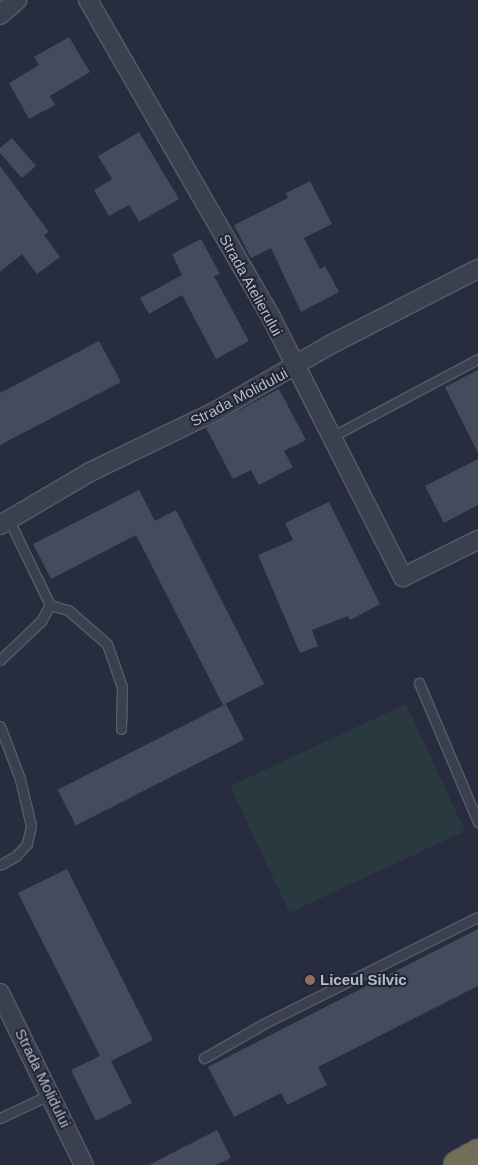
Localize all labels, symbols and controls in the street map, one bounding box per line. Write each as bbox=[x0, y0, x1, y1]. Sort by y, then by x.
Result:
street label: Strada Atelierului bbox=[215, 231, 287, 339]
street label: Strada Molidului bbox=[187, 364, 291, 430]
place label: Liceul Silvic bbox=[320, 971, 407, 989]
marker: Liceul Silvic bbox=[304, 974, 316, 986]
street label: Strada Molidului bbox=[11, 1026, 75, 1130]

